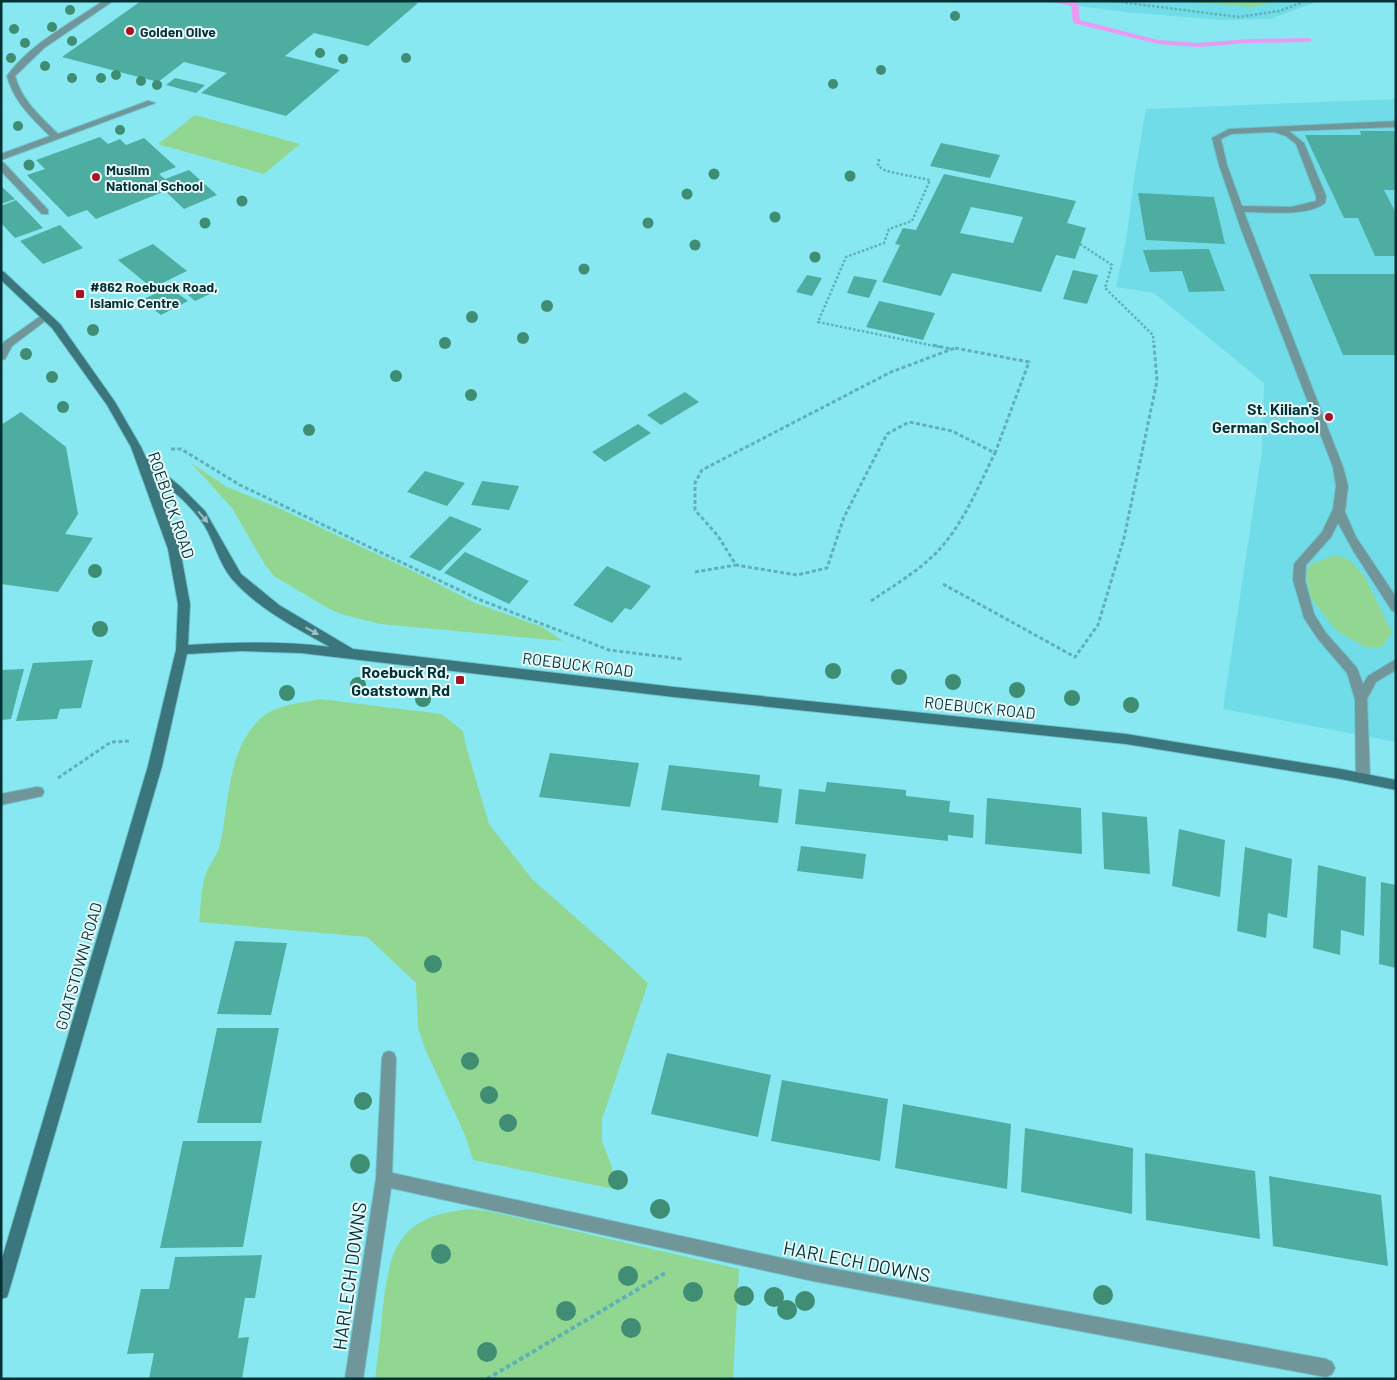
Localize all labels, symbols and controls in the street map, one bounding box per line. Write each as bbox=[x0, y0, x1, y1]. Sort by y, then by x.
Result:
place label: Golden Olive bbox=[140, 23, 216, 40]
marker: Golden Olive bbox=[124, 25, 136, 37]
place label: Muslim National School bbox=[106, 161, 203, 194]
marker: Muslim National School bbox=[90, 171, 102, 183]
place label: #862 Roebuck Road, Islamic Centre bbox=[90, 278, 218, 311]
marker: #862 Roebuck Road, Islamic Centre bbox=[74, 288, 86, 300]
place label: St. Kilian's German School bbox=[1212, 399, 1319, 436]
marker: St. Kilian's German School bbox=[1323, 411, 1335, 423]
street label: ROEBUCK ROAD bbox=[145, 449, 199, 561]
one-way arrow bbox=[197, 510, 208, 523]
one-way arrow bbox=[305, 627, 320, 635]
street label: ROEBUCK ROAD bbox=[521, 648, 635, 680]
place label: Roebuck Rd, Goatstown Rd bbox=[351, 662, 450, 699]
marker: Roebuck Rd, Goatstown Rd bbox=[454, 674, 466, 686]
street label: ROEBUCK ROAD bbox=[924, 692, 1036, 722]
street label: GOATSTOWN ROAD bbox=[51, 900, 105, 1032]
street label: HARLECH DOWNS bbox=[327, 1200, 371, 1352]
street label: HARLECH DOWNS bbox=[781, 1235, 933, 1287]

